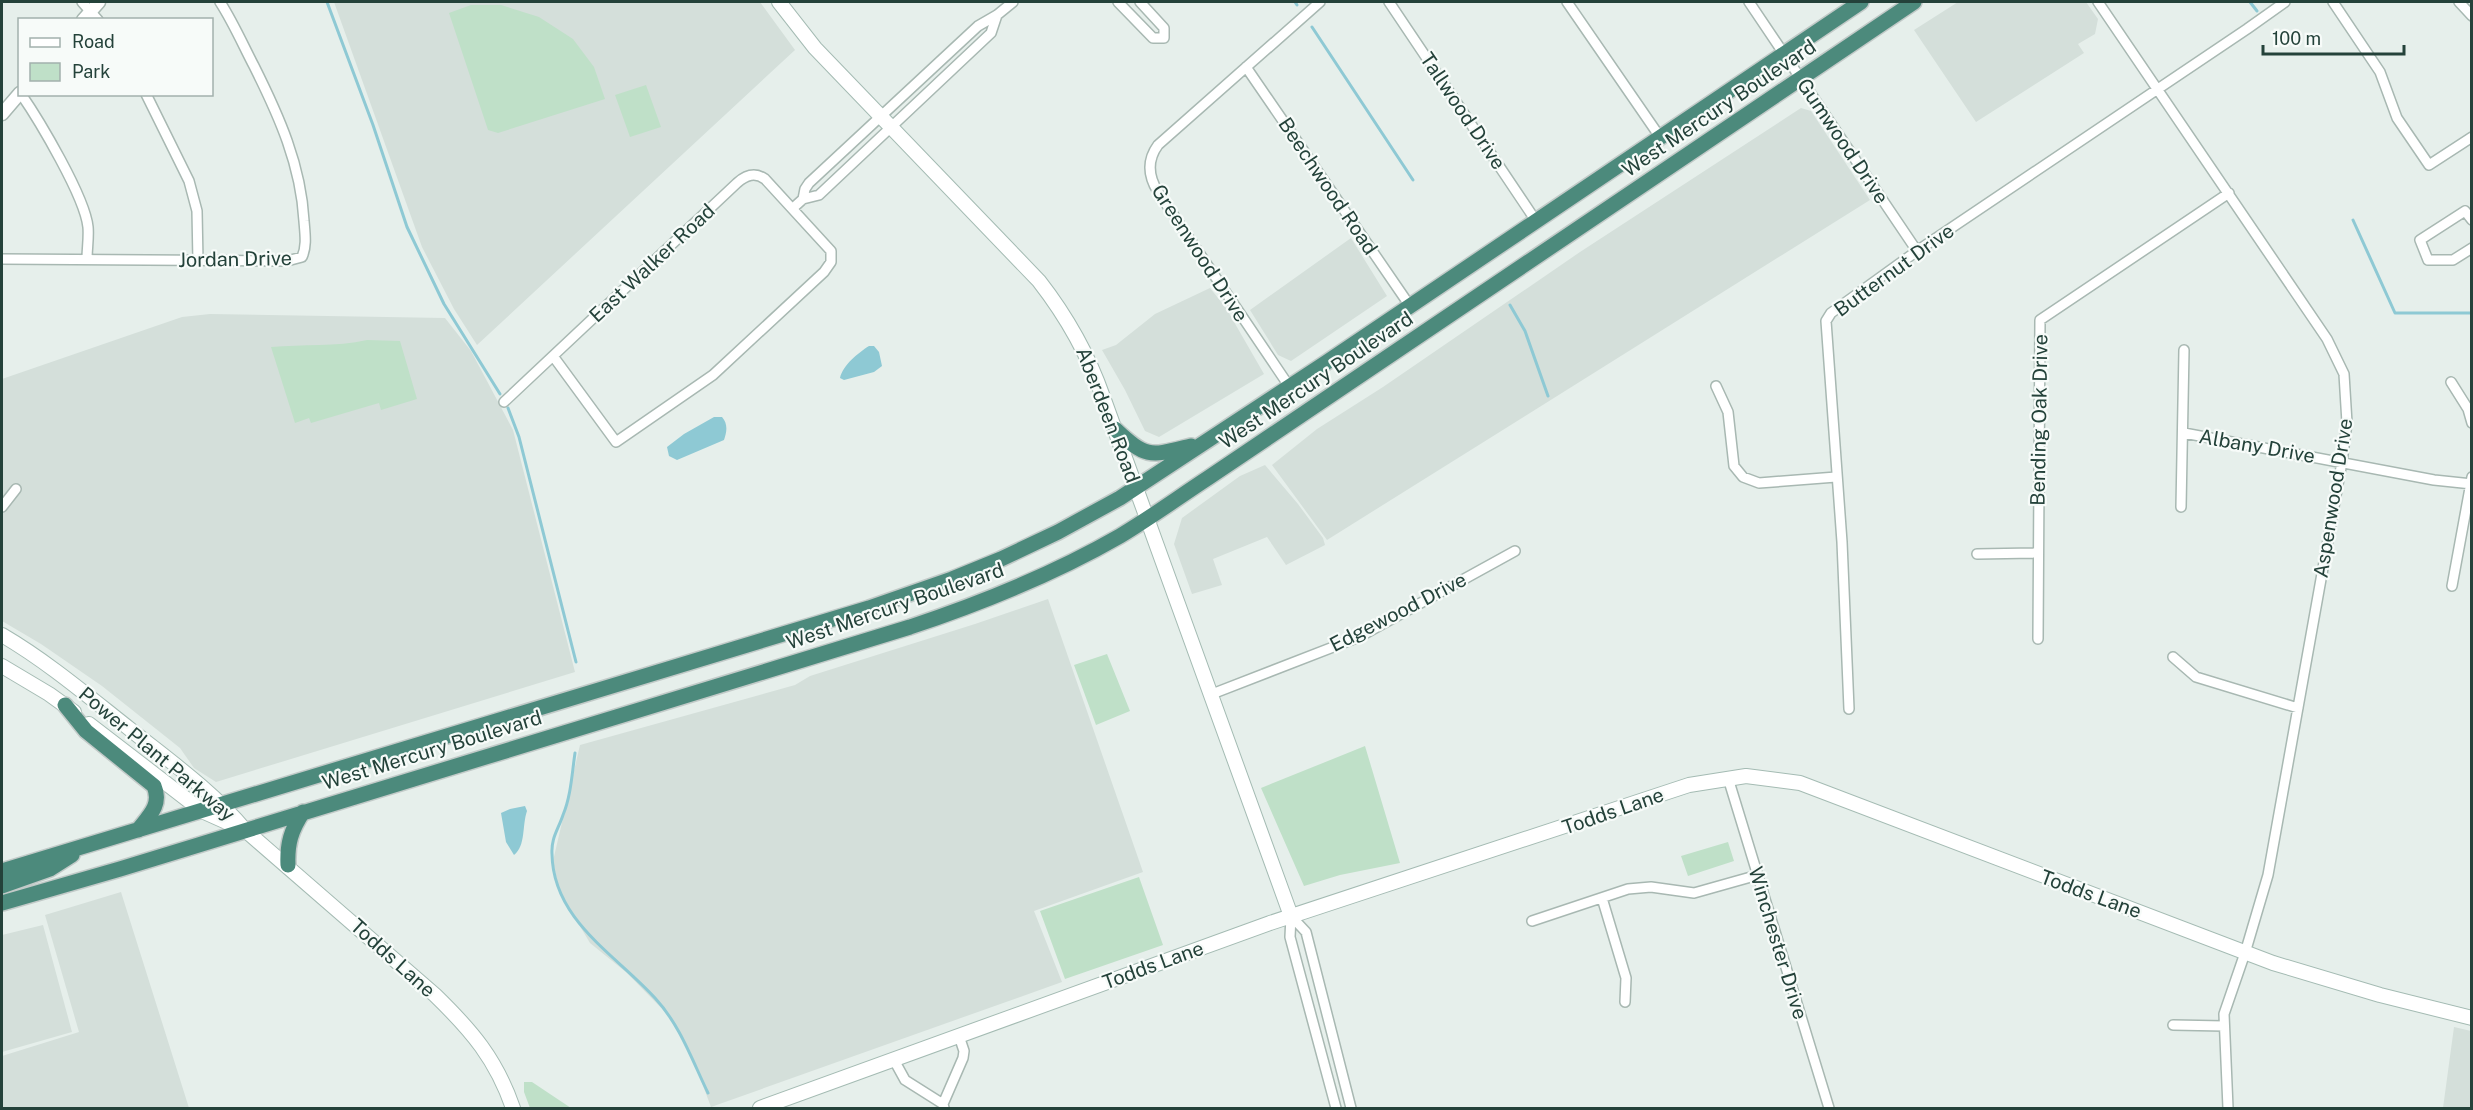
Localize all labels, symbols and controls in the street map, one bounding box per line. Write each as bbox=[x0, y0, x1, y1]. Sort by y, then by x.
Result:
legend bbox=[18, 18, 213, 96]
scale bar bbox=[2263, 18, 2404, 56]
text: 100 m bbox=[2272, 28, 2321, 49]
text: Road bbox=[72, 31, 115, 52]
street label: West Mercury Boulevard bbox=[1618, 34, 1820, 182]
street label: Tallwood Drive bbox=[1415, 48, 1511, 174]
text: Park bbox=[72, 61, 110, 82]
street label: Gumwood Drive bbox=[1792, 74, 1894, 208]
street label: Beechwood Road bbox=[1273, 113, 1383, 259]
street label: Greenwood Drive bbox=[1147, 180, 1253, 326]
street label: East Walker Road bbox=[584, 199, 720, 327]
street label: Butternut Drive bbox=[1829, 219, 1959, 321]
street label: Jordan Drive bbox=[178, 246, 292, 272]
street label: West Mercury Boulevard bbox=[1215, 306, 1417, 454]
street label: Bending Oak Drive bbox=[2026, 334, 2052, 506]
street label: Aberdeen Road bbox=[1071, 344, 1145, 486]
street label: Aspenwood Drive bbox=[2309, 417, 2357, 579]
street label: Albany Drive bbox=[2197, 424, 2317, 468]
street label: West Mercury Boulevard bbox=[783, 557, 1007, 655]
street label: Edgewood Drive bbox=[1326, 567, 1470, 657]
street label: Power Plant Parkway bbox=[74, 682, 240, 826]
street label: West Mercury Boulevard bbox=[319, 705, 545, 795]
street label: Todds Lane bbox=[1559, 782, 1667, 840]
street label: Winchester Drive bbox=[1743, 864, 1813, 1022]
street label: Todds Lane bbox=[2037, 865, 2145, 923]
street label: Todds Lane bbox=[346, 914, 440, 1002]
street label: Todds Lane bbox=[1099, 936, 1207, 994]

